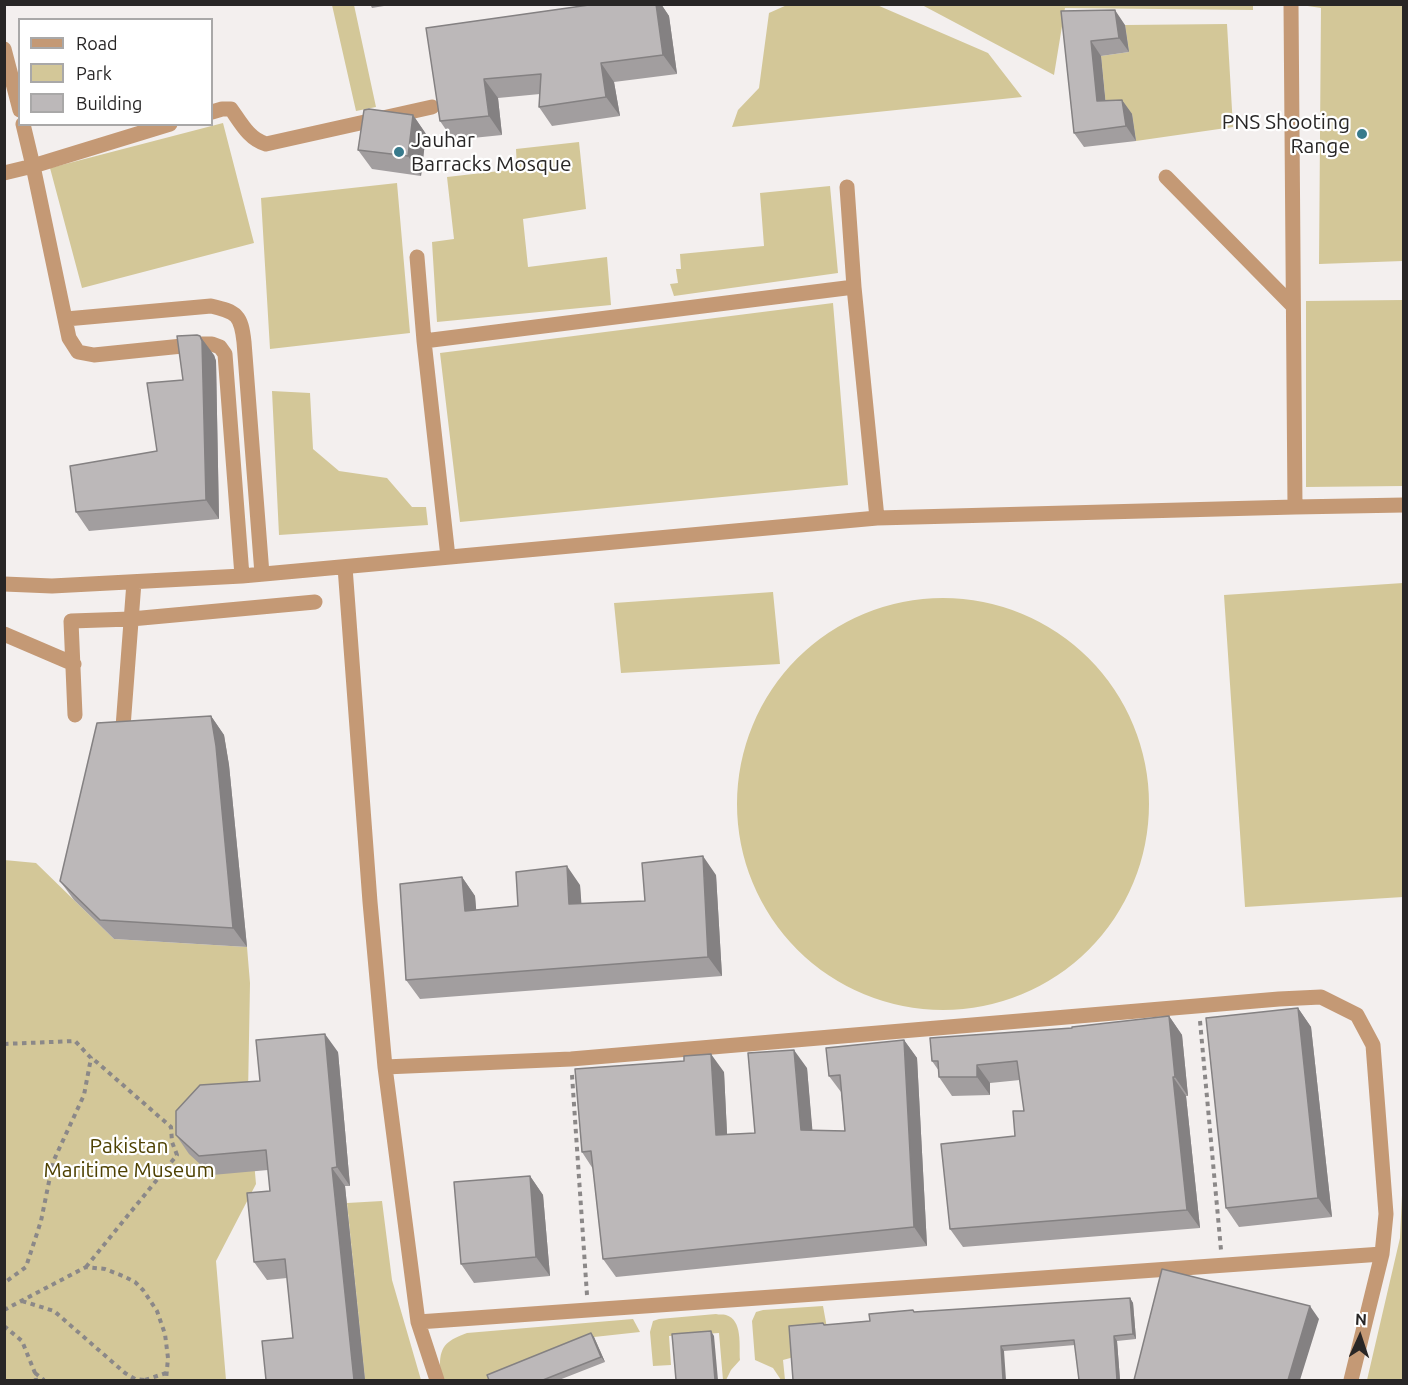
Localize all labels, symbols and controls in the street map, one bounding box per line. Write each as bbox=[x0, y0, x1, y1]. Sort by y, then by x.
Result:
legend bbox=[18, 18, 213, 126]
text: Road bbox=[76, 33, 118, 53]
text: Park bbox=[76, 63, 112, 83]
text: Building bbox=[76, 93, 142, 113]
place label: PNS Shooting Range bbox=[1222, 109, 1350, 159]
place label: Jauhar Barracks Mosque bbox=[411, 127, 572, 177]
marker: PNS Shooting Range bbox=[1355, 127, 1369, 141]
marker: Jauhar Barracks Mosque bbox=[392, 145, 406, 159]
park label: Pakistan Maritime Museum bbox=[43, 1133, 215, 1183]
north arrow bbox=[1330, 1307, 1390, 1367]
text: N bbox=[1355, 1310, 1367, 1328]

